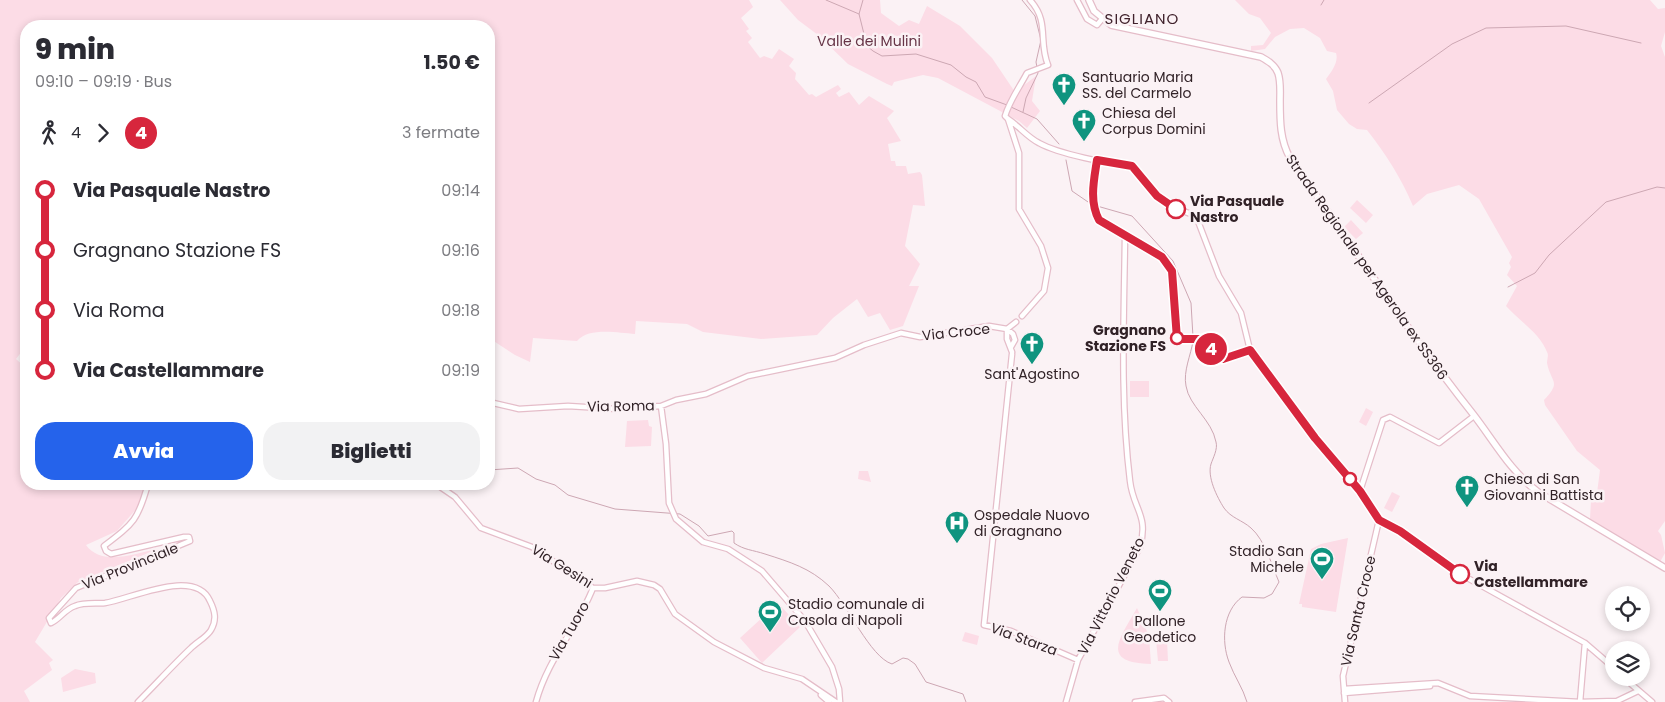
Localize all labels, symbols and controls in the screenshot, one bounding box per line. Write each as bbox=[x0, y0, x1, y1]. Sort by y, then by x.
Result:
district label: SIGLIANO bbox=[1105, 8, 1179, 29]
text: 9 min bbox=[35, 30, 115, 69]
park label: Valle dei Mulini bbox=[817, 31, 921, 51]
text: 1.50 € bbox=[424, 49, 480, 76]
place label: Santuario Maria SS. del Carmelo bbox=[1082, 67, 1193, 103]
text: 09:10 – 09:19 · Bus bbox=[35, 70, 172, 93]
church icon: Santuario Maria SS. del Carmelo bbox=[1051, 72, 1077, 106]
place label: Chiesa del Corpus Domini bbox=[1102, 103, 1206, 139]
church icon: Chiesa del Corpus Domini bbox=[1071, 108, 1097, 142]
icon: walk bbox=[35, 119, 63, 147]
icon: forward bbox=[89, 119, 117, 147]
text: 4 bbox=[135, 120, 147, 145]
text: 4 bbox=[71, 121, 81, 144]
text: 3 fermate bbox=[402, 121, 480, 144]
street label: Strada Regionale per Agerola ex SS366 bbox=[1281, 150, 1453, 384]
text: Via Pasquale Nastro bbox=[73, 177, 270, 204]
text: 09:14 bbox=[441, 179, 480, 202]
place label: Via Pasquale Nastro bbox=[1190, 191, 1284, 227]
marker: Via Pasquale Nastro bbox=[1166, 199, 1186, 219]
text: Gragnano Stazione FS bbox=[73, 237, 281, 264]
text: 09:16 bbox=[441, 239, 480, 262]
text: Via Roma bbox=[73, 297, 165, 324]
text: 09:18 bbox=[441, 299, 480, 322]
street label: Via Croce bbox=[921, 318, 991, 346]
place label: Gragnano Stazione FS bbox=[1085, 320, 1166, 356]
church icon: Sant'Agostino bbox=[1019, 331, 1045, 365]
marker: Gragnano Stazione FS bbox=[1170, 331, 1184, 345]
line badge: 4 bbox=[1195, 333, 1227, 365]
text: 4 bbox=[1205, 336, 1217, 361]
text: Via Castellammare bbox=[73, 357, 264, 384]
text: 09:19 bbox=[441, 359, 480, 382]
place label: Sant'Agostino bbox=[984, 364, 1080, 384]
street label: Via Roma bbox=[587, 395, 655, 417]
button: Avvia bbox=[35, 422, 253, 480]
button: Biglietti bbox=[263, 422, 480, 480]
place label: Chiesa di San Giovanni Battista bbox=[1484, 469, 1603, 505]
unlabelled marker bbox=[1343, 472, 1357, 486]
church icon: Chiesa di San Giovanni Battista bbox=[1454, 474, 1480, 508]
place label: Ospedale Nuovo di Gragnano bbox=[974, 505, 1090, 541]
hospital icon: Ospedale Nuovo di Gragnano bbox=[944, 510, 970, 544]
street label: Via Vittorio Veneto bbox=[1073, 534, 1149, 658]
street label: Via Provinciale bbox=[79, 537, 181, 594]
street label: Via Gesini bbox=[528, 539, 596, 593]
place label: Stadio San Michele bbox=[1229, 541, 1304, 577]
sports icon: Stadio San Michele bbox=[1309, 546, 1335, 580]
street label: Via Santa Croce bbox=[1336, 553, 1381, 668]
place label: Via Castellammare bbox=[1474, 556, 1588, 592]
marker: Via Castellammare bbox=[1450, 564, 1470, 584]
sports icon: Pallone Geodetico bbox=[1147, 578, 1173, 612]
map controls bbox=[1605, 586, 1650, 686]
button: locate bbox=[1605, 586, 1650, 631]
place label: Stadio comunale di Casola di Napoli bbox=[788, 594, 924, 630]
street label: Via Tuoro bbox=[544, 597, 594, 664]
sports icon: Stadio comunale di Casola di Napoli bbox=[757, 599, 783, 633]
place label: Pallone Geodetico bbox=[1124, 611, 1196, 647]
street label: Via Starza bbox=[988, 618, 1060, 660]
button: layers bbox=[1605, 641, 1650, 686]

